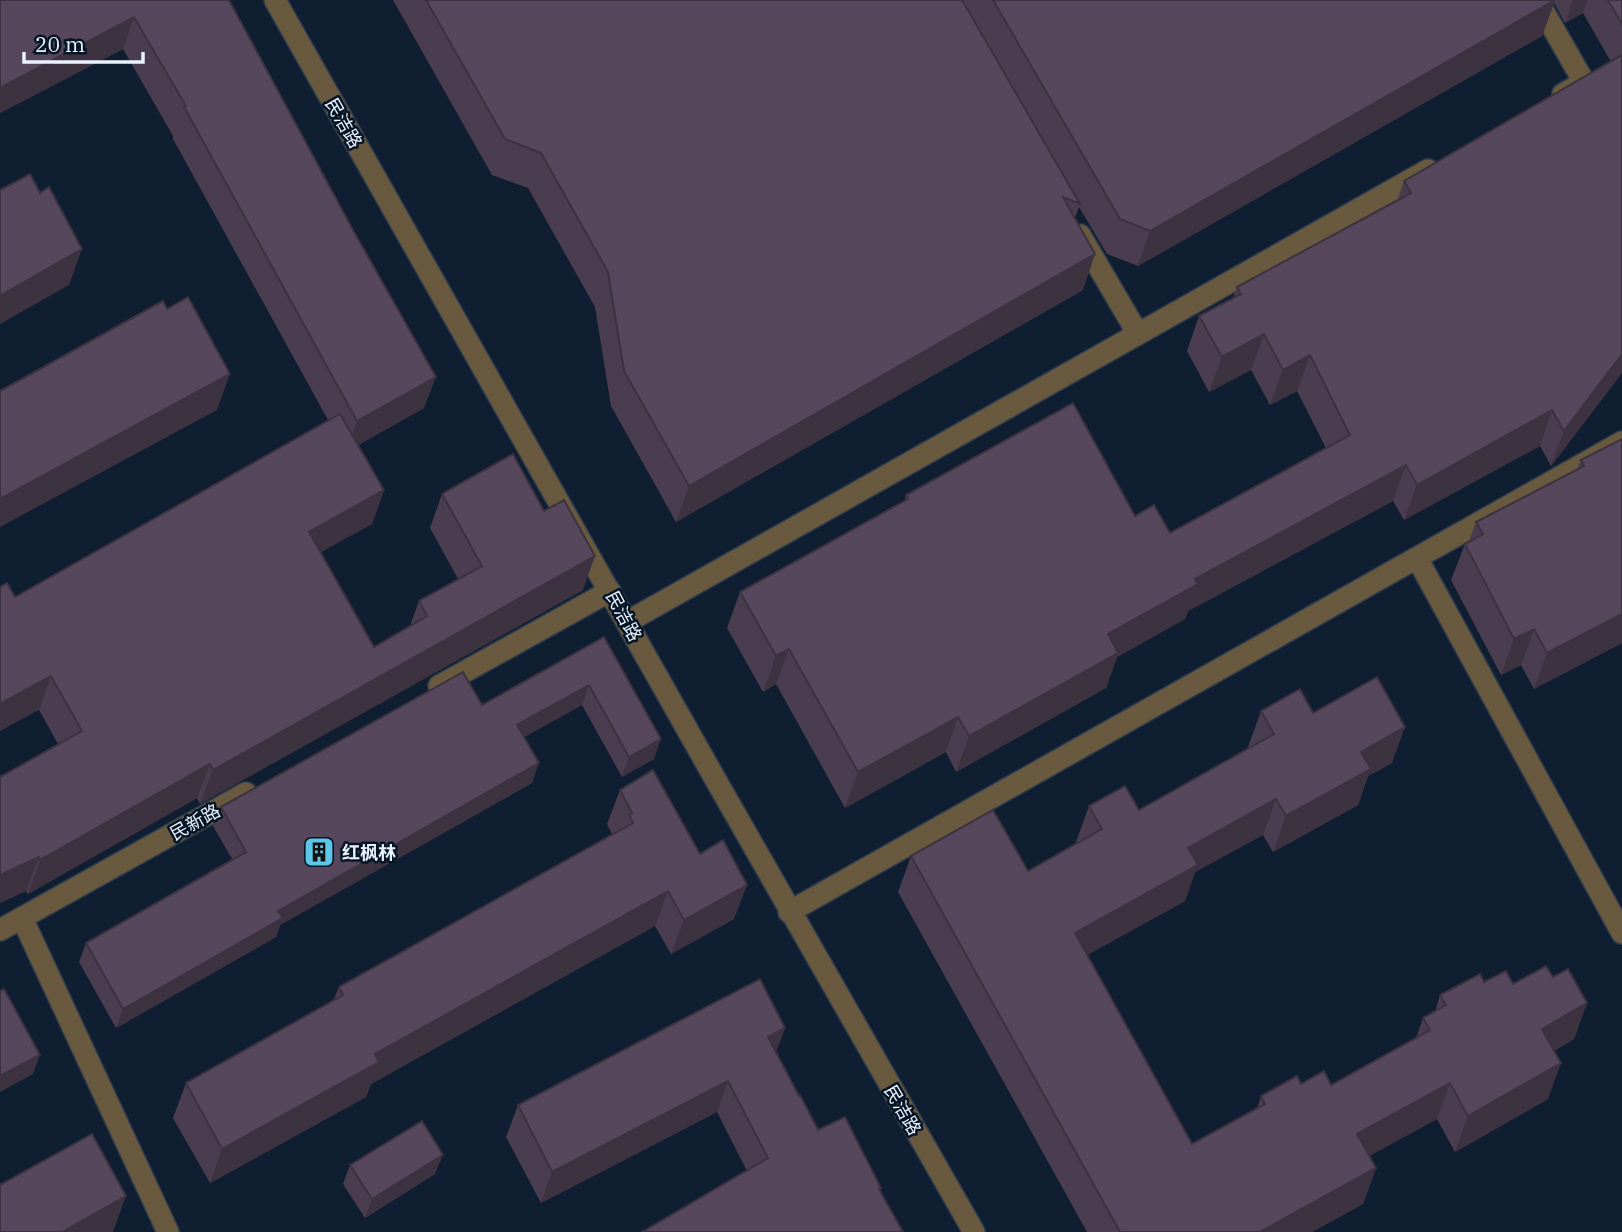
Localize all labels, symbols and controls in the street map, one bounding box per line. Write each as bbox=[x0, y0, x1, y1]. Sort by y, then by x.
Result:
scale bar bbox=[24, 21, 144, 65]
text: 20 m bbox=[35, 30, 85, 58]
street label: 民洁路 bbox=[321, 94, 367, 152]
street label: 民洁路 bbox=[601, 587, 647, 645]
street label: 民新路 bbox=[166, 799, 224, 845]
building icon: 红枫林 bbox=[302, 835, 336, 869]
place label: 红枫林 bbox=[342, 841, 396, 864]
street label: 民洁路 bbox=[880, 1081, 926, 1139]

